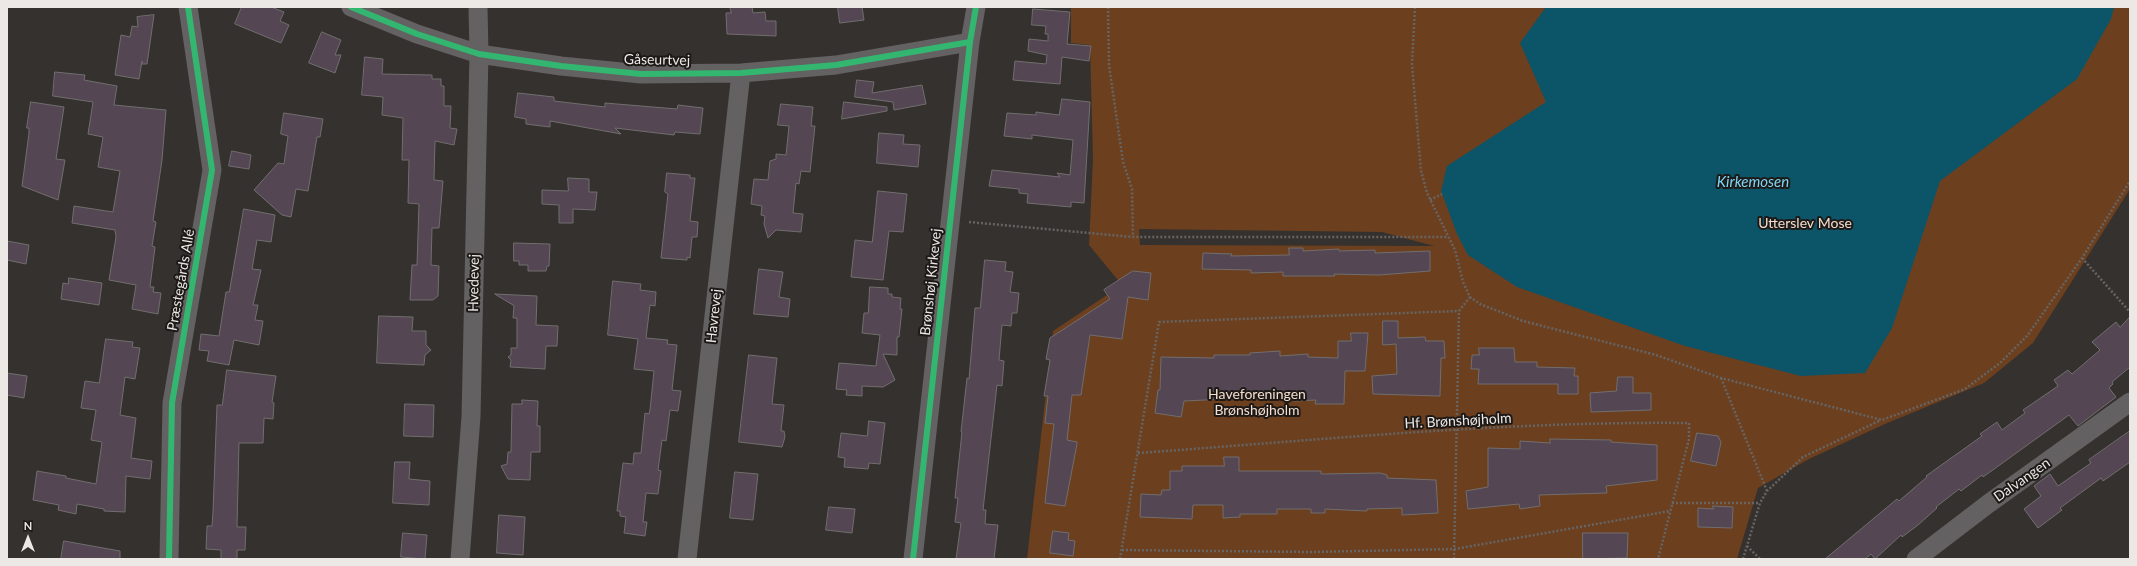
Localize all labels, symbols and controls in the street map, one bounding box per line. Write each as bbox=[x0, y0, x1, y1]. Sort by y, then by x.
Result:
street label: Gåseurtvej bbox=[624, 51, 690, 69]
water label: Kirkemosen bbox=[1717, 173, 1789, 191]
park label: Utterslev Mose bbox=[1758, 215, 1852, 231]
street label: Præstegårds Allé bbox=[164, 228, 198, 332]
street label: Brønshøj Kirkevej bbox=[917, 228, 945, 336]
street label: Hvedevej bbox=[465, 254, 483, 312]
street label: Havrevej bbox=[703, 288, 725, 344]
park label: Haveforeningen Brønshøjholm bbox=[1208, 386, 1306, 418]
street label: Hf. Brønshøjholm bbox=[1404, 410, 1512, 432]
street label: Dalvangen bbox=[1991, 454, 2053, 506]
north arrow bbox=[8, 518, 48, 558]
text: N bbox=[24, 519, 32, 532]

